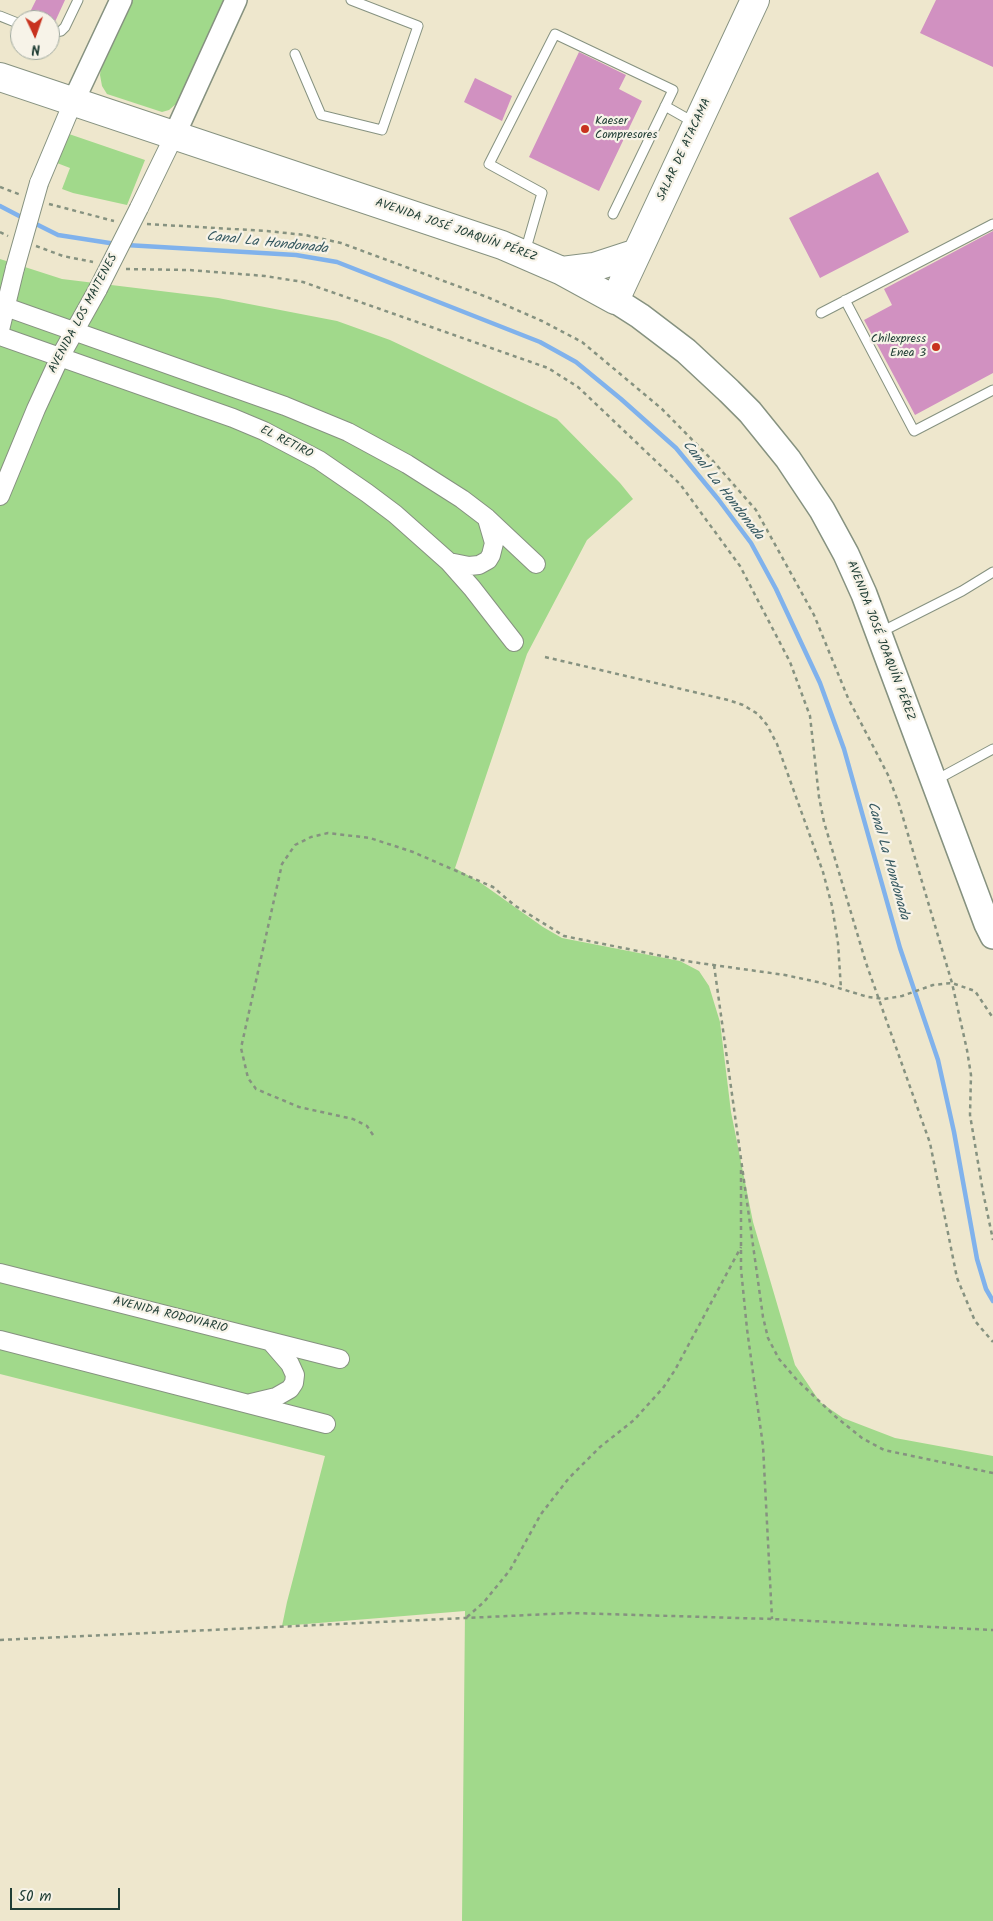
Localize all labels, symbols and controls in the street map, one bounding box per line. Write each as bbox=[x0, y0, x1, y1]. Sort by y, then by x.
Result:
north arrow bbox=[10, 10, 60, 60]
text: N bbox=[31, 38, 41, 60]
street label: SALAR DE ATACAMA bbox=[655, 97, 715, 203]
place label: Kaeser Compresores bbox=[595, 115, 657, 143]
marker: Kaeser Compresores bbox=[579, 123, 591, 135]
street label: AVENIDA JOSÉ JOAQUÍN PÉREZ bbox=[373, 196, 539, 266]
water label: Canal La Hondonada bbox=[205, 229, 329, 259]
street label: AVENIDA LOS MAITENES bbox=[46, 252, 122, 376]
place label: Chilexpress Enea 3 bbox=[871, 333, 926, 361]
marker: Chilexpress Enea 3 bbox=[930, 341, 942, 353]
street label: EL RETIRO bbox=[257, 424, 315, 462]
water label: Canal La Hondonada bbox=[678, 438, 766, 544]
street label: AVENIDA JOSÉ JOAQUÍN PÉREZ bbox=[843, 559, 917, 723]
water label: Canal La Hondonada bbox=[862, 800, 912, 922]
street label: AVENIDA RODOVIARIO bbox=[111, 1295, 229, 1337]
scale bar bbox=[12, 1878, 122, 1910]
text: 50 m bbox=[18, 1885, 52, 1909]

